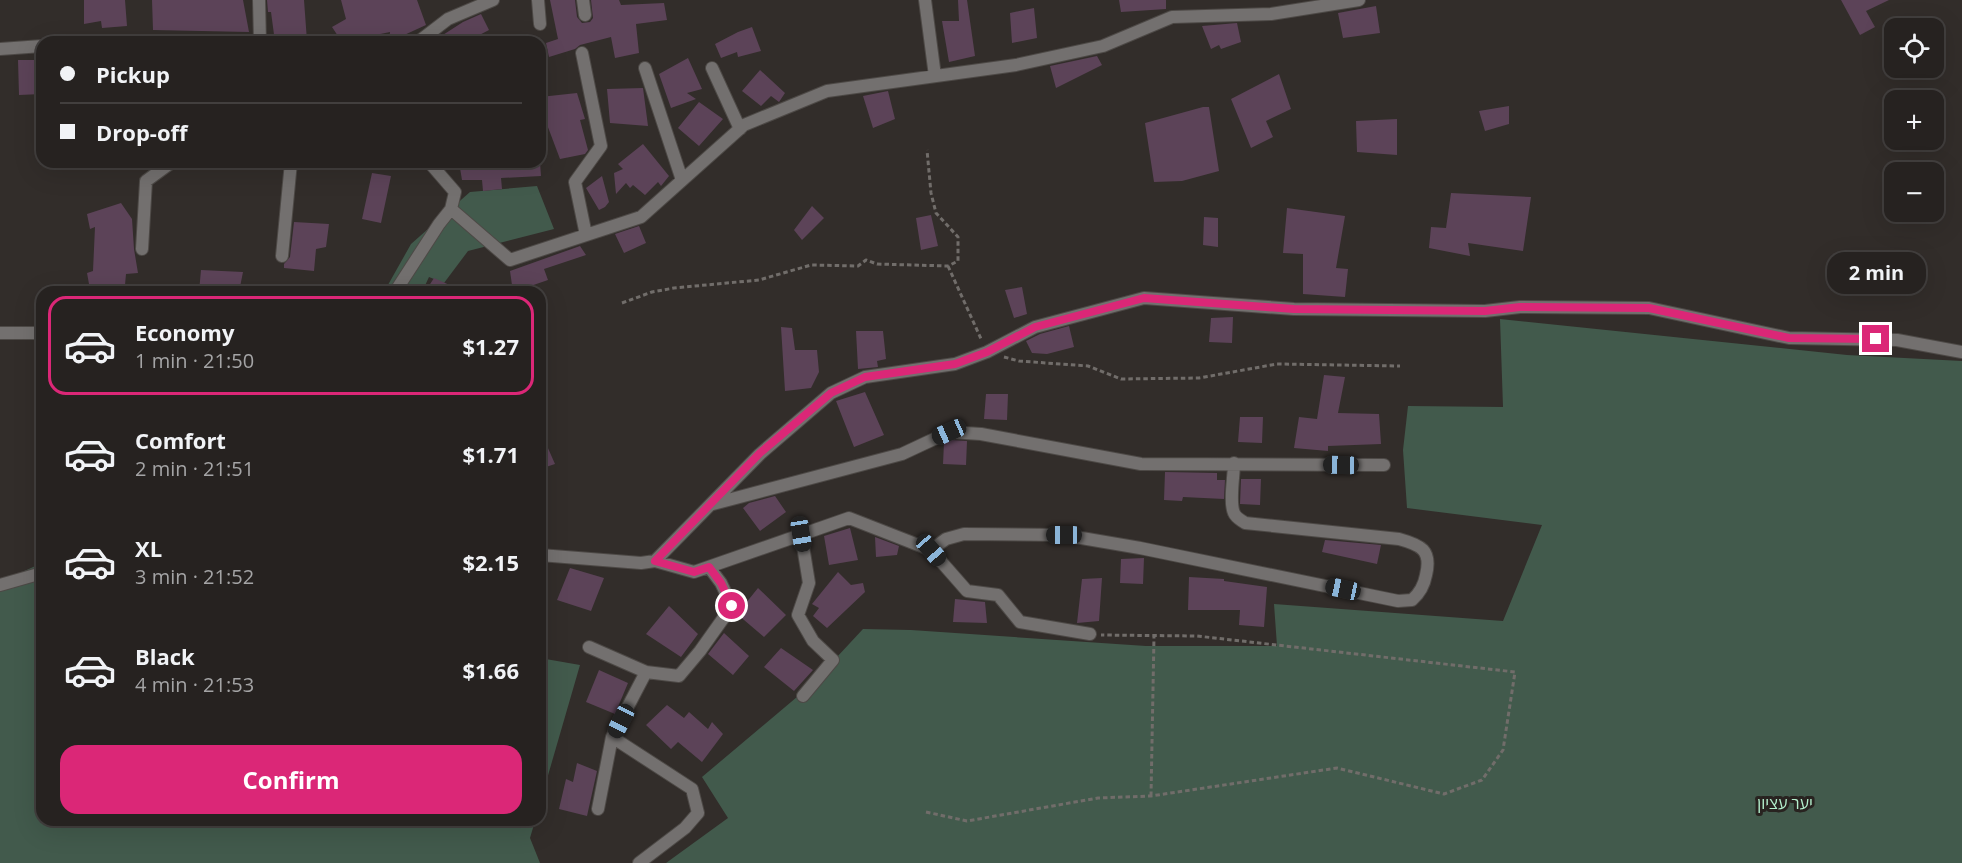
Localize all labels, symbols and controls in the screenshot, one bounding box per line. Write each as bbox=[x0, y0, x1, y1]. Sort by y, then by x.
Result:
map controls bbox=[1884, 18, 1944, 222]
button: locate bbox=[1884, 18, 1944, 78]
text: Pickup bbox=[96, 59, 170, 89]
button: + bbox=[1884, 90, 1944, 150]
text: Drop-off bbox=[96, 117, 188, 147]
button: − bbox=[1884, 162, 1944, 222]
callout: 2 min bbox=[1826, 252, 1926, 294]
text: 2 min bbox=[1849, 259, 1904, 286]
text: Economy bbox=[135, 317, 234, 347]
icon: car bbox=[63, 319, 117, 373]
route end bbox=[1862, 325, 1889, 352]
text: $1.27 bbox=[462, 331, 519, 361]
text: 1 min · 21:50 bbox=[135, 347, 254, 374]
car bbox=[929, 416, 969, 448]
text: Comfort bbox=[135, 425, 226, 455]
icon: car bbox=[63, 427, 117, 481]
text: $1.71 bbox=[462, 439, 519, 469]
text: 2 min · 21:51 bbox=[135, 455, 254, 482]
car bbox=[1323, 456, 1359, 474]
car bbox=[789, 515, 813, 553]
car bbox=[1046, 526, 1082, 544]
car bbox=[912, 531, 950, 569]
text: XL bbox=[135, 533, 162, 563]
icon: car bbox=[63, 535, 117, 589]
text: $2.15 bbox=[462, 547, 519, 577]
text: 3 min · 21:52 bbox=[135, 563, 254, 590]
car bbox=[1324, 576, 1362, 602]
route start bbox=[718, 592, 745, 619]
text: Black bbox=[135, 641, 195, 671]
icon: car bbox=[63, 643, 117, 697]
text: $1.66 bbox=[462, 655, 519, 685]
text: 4 min · 21:53 bbox=[135, 671, 254, 698]
car bbox=[605, 701, 637, 741]
button: Confirm bbox=[60, 745, 522, 814]
park label: יער עציון bbox=[1757, 792, 1813, 814]

